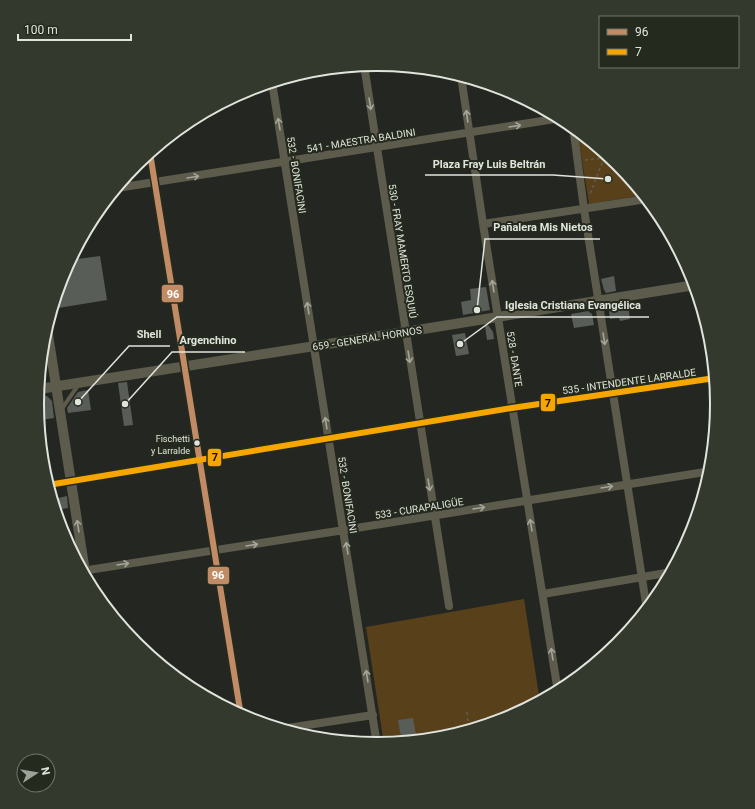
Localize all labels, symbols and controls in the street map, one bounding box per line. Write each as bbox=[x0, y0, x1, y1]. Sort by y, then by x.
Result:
scale bar bbox=[18, 16, 131, 42]
legend bbox=[599, 16, 739, 68]
text: 100 m bbox=[24, 23, 58, 37]
text: 96 bbox=[635, 25, 649, 39]
text: 7 bbox=[635, 45, 642, 59]
one-way arrow bbox=[366, 97, 374, 110]
one-way arrow bbox=[463, 110, 471, 123]
one-way arrow bbox=[275, 118, 283, 131]
one-way arrow bbox=[508, 122, 521, 130]
street label: 541 - MAESTRA BALDINI bbox=[306, 126, 416, 155]
street label: 532 - BONIFACINI bbox=[285, 136, 308, 214]
callout: Plaza Fray Luis Beltrán bbox=[425, 152, 553, 175]
text: Plaza Fray Luis Beltrán bbox=[433, 158, 545, 171]
one-way arrow bbox=[186, 173, 199, 181]
street label: 530 - FRAY MAMERTO ESQUIÚ bbox=[386, 183, 420, 319]
callout: Pañalera Mis Nietos bbox=[485, 216, 600, 239]
text: Pañalera Mis Nietos bbox=[493, 221, 593, 234]
one-way arrow bbox=[489, 280, 497, 293]
line badge: 96 bbox=[161, 284, 184, 303]
text: 96 bbox=[167, 288, 179, 301]
callout: Iglesia Cristiana Evangélica bbox=[497, 294, 649, 317]
text: Iglesia Cristiana Evangélica bbox=[505, 299, 641, 312]
one-way arrow bbox=[304, 302, 312, 315]
callout: Shell bbox=[129, 323, 170, 346]
street label: 659 - GENERAL HORNOS bbox=[312, 324, 423, 353]
text: Shell bbox=[137, 328, 161, 341]
callout: Argenchino bbox=[172, 329, 245, 352]
street label: 528 - DANTE bbox=[505, 330, 524, 388]
one-way arrow bbox=[600, 332, 608, 345]
text: Argenchino bbox=[180, 334, 236, 347]
one-way arrow bbox=[405, 350, 413, 363]
street label: 535 - INTENDENTE LARRALDE bbox=[561, 367, 697, 396]
line badge: 7 bbox=[540, 393, 556, 412]
text: 7 bbox=[545, 397, 551, 410]
one-way arrow bbox=[322, 417, 330, 430]
place label: Fischetti y Larralde bbox=[151, 434, 190, 456]
marker: Fischetti y Larralde bbox=[192, 438, 202, 448]
line badge: 7 bbox=[207, 448, 222, 467]
text: 7 bbox=[212, 451, 218, 464]
street label: 532 - BONIFACINI bbox=[336, 456, 359, 534]
one-way arrow bbox=[426, 478, 434, 491]
one-way arrow bbox=[601, 483, 614, 491]
street label: 533 - CURAPALIGÜE bbox=[374, 495, 464, 521]
one-way arrow bbox=[472, 504, 485, 512]
one-way arrow bbox=[527, 519, 535, 532]
one-way arrow bbox=[74, 520, 82, 533]
one-way arrow bbox=[245, 541, 258, 549]
one-way arrow bbox=[343, 542, 351, 555]
one-way arrow bbox=[117, 560, 130, 568]
line badge: 96 bbox=[207, 566, 230, 585]
text: 96 bbox=[212, 569, 224, 582]
one-way arrow bbox=[548, 648, 556, 661]
one-way arrow bbox=[362, 670, 370, 683]
north arrow bbox=[16, 753, 56, 793]
text: N bbox=[38, 766, 53, 776]

